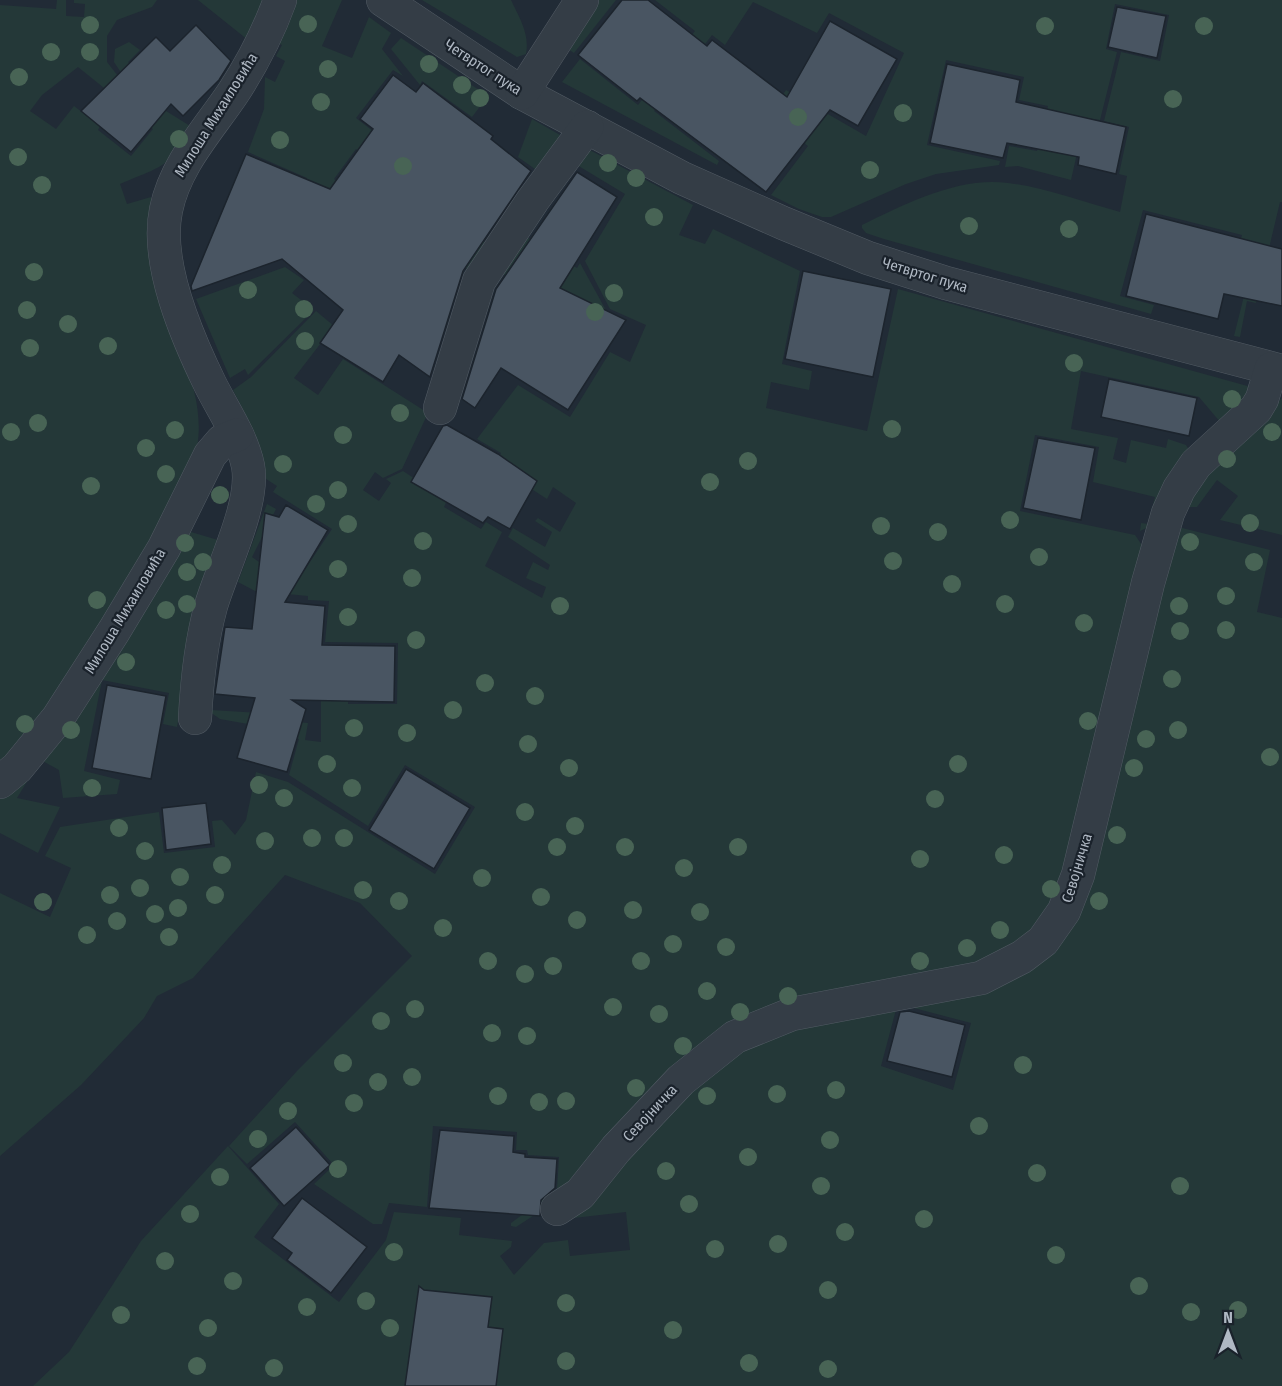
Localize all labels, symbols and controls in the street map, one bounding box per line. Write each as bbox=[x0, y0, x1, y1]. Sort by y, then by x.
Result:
street label: Четвртог пука bbox=[441, 35, 525, 99]
street label: Милоша Михаиловића bbox=[170, 50, 262, 180]
street label: Четвртог пука bbox=[880, 253, 970, 297]
street label: Милоша Михаиловића bbox=[80, 545, 170, 677]
street label: Севојничка bbox=[1058, 831, 1096, 905]
street label: Севојничка bbox=[619, 1081, 681, 1145]
north arrow bbox=[1198, 1302, 1258, 1362]
text: N bbox=[1223, 1308, 1233, 1327]

